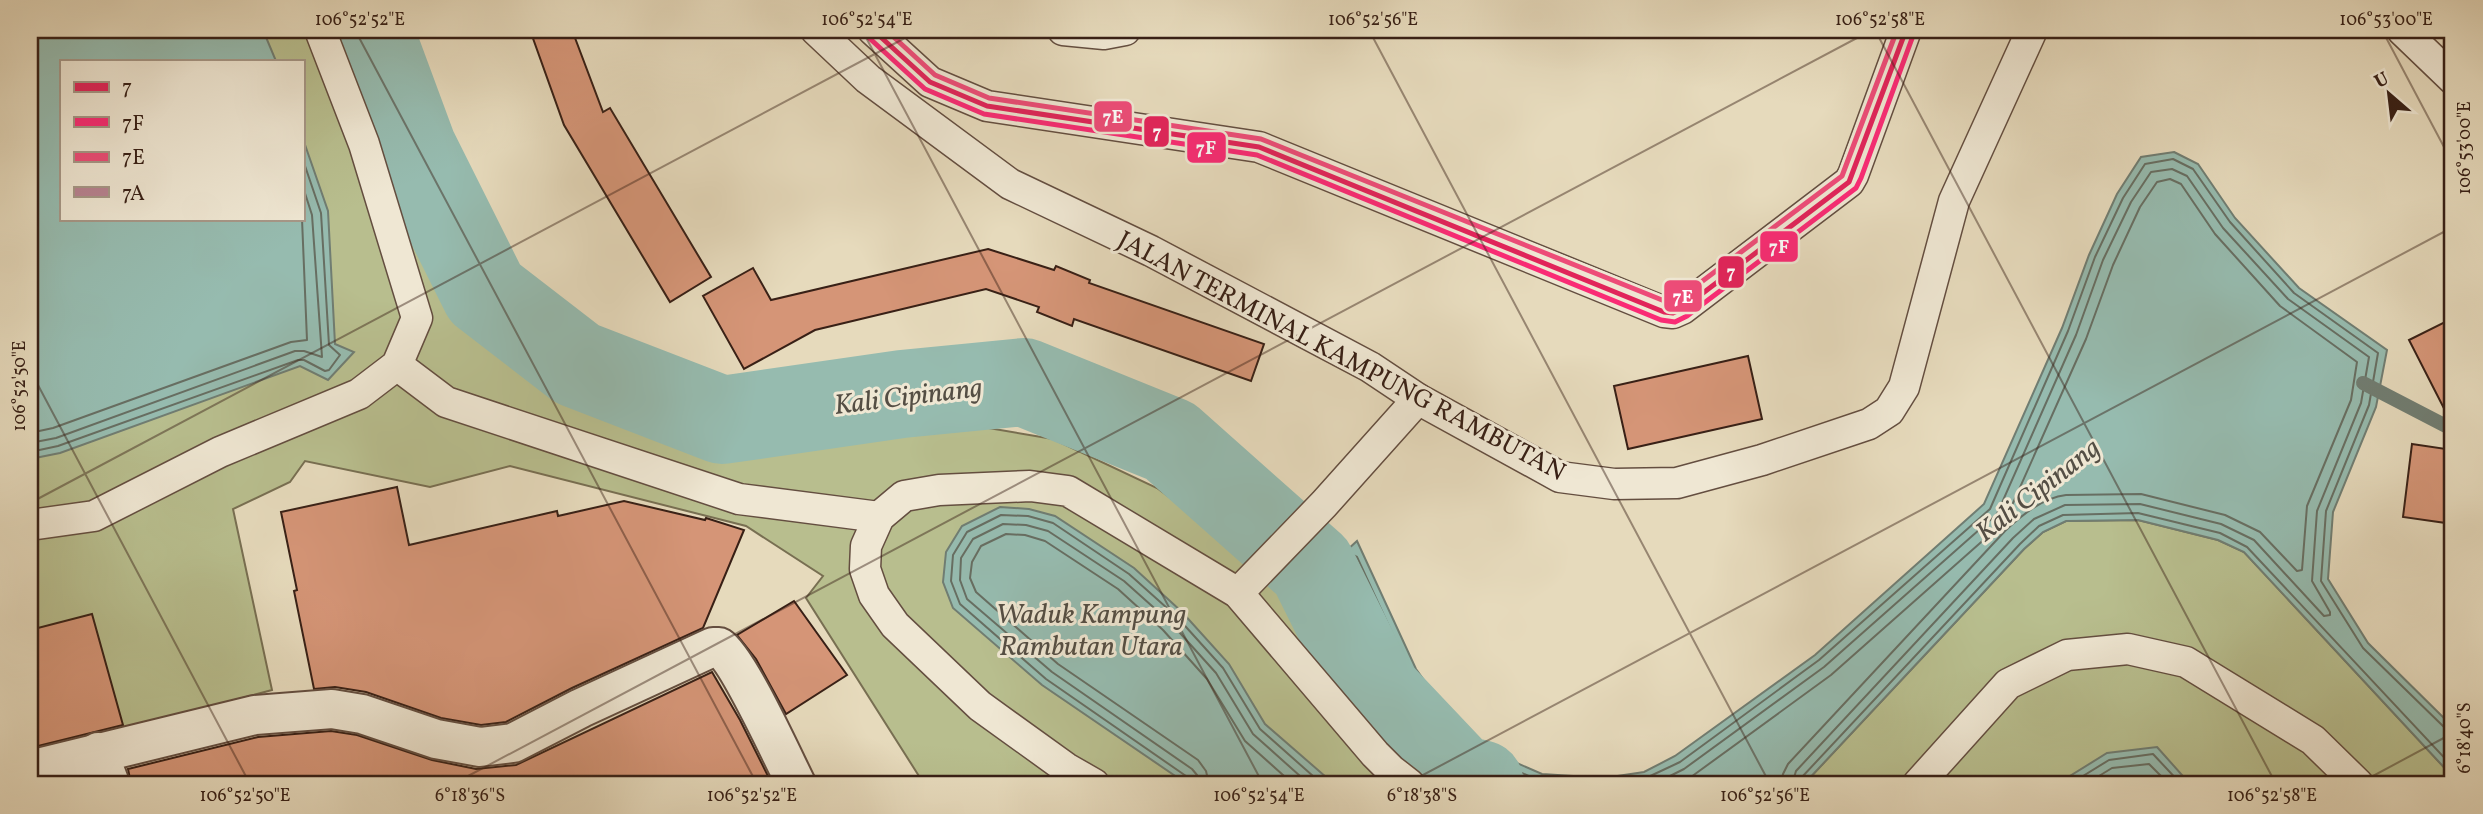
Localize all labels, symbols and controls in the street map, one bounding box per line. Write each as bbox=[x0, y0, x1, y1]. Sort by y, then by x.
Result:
text: 106°52'52"E bbox=[315, 8, 405, 33]
text: 106°52'54"E bbox=[821, 8, 913, 33]
text: 106°52'56"E bbox=[1328, 8, 1418, 33]
text: 106°52'58"E bbox=[1835, 8, 1925, 33]
text: 106°53'00"E bbox=[2339, 8, 2433, 33]
legend bbox=[60, 60, 304, 220]
north arrow bbox=[2354, 60, 2424, 130]
text: U bbox=[2370, 66, 2394, 95]
text: 7 bbox=[122, 74, 132, 103]
line badge: 7E bbox=[1093, 100, 1133, 133]
text: 106°53'00"E bbox=[2453, 101, 2478, 195]
text: 7E bbox=[1103, 105, 1124, 131]
text: 7F bbox=[122, 110, 144, 139]
line badge: 7 bbox=[1143, 115, 1170, 148]
text: 7 bbox=[1152, 120, 1162, 146]
line badge: 7F bbox=[1186, 131, 1227, 164]
text: 7F bbox=[1196, 136, 1216, 162]
text: 7E bbox=[122, 144, 145, 173]
text: 7A bbox=[122, 180, 145, 209]
street label: JALAN TERMINAL KAMPUNG RAMBUTAN bbox=[1111, 223, 1572, 491]
line badge: 7F bbox=[1759, 230, 1799, 263]
text: 7F bbox=[1769, 235, 1789, 261]
line badge: 7 bbox=[1717, 255, 1745, 289]
text: 7 bbox=[1726, 260, 1736, 286]
line badge: 7E bbox=[1663, 279, 1703, 313]
text: 7E bbox=[1673, 285, 1694, 311]
text: 106°52'50"E bbox=[8, 340, 33, 432]
water label: Kali Cipinang bbox=[832, 369, 985, 426]
water label: Kali Cipinang bbox=[1968, 430, 2109, 552]
water label: Waduk Kampung Rambutan Utara bbox=[996, 596, 1186, 667]
text: 6°18'40"S bbox=[2453, 702, 2478, 774]
text: 106°52'50"E bbox=[199, 784, 291, 809]
text: 6°18'36"S bbox=[435, 784, 505, 809]
text: 106°52'52"E bbox=[707, 784, 797, 809]
text: 106°52'54"E bbox=[1213, 784, 1305, 809]
text: 6°18'38"S bbox=[1387, 784, 1457, 809]
text: 106°52'56"E bbox=[1720, 784, 1810, 809]
text: 106°52'58"E bbox=[2227, 784, 2317, 809]

